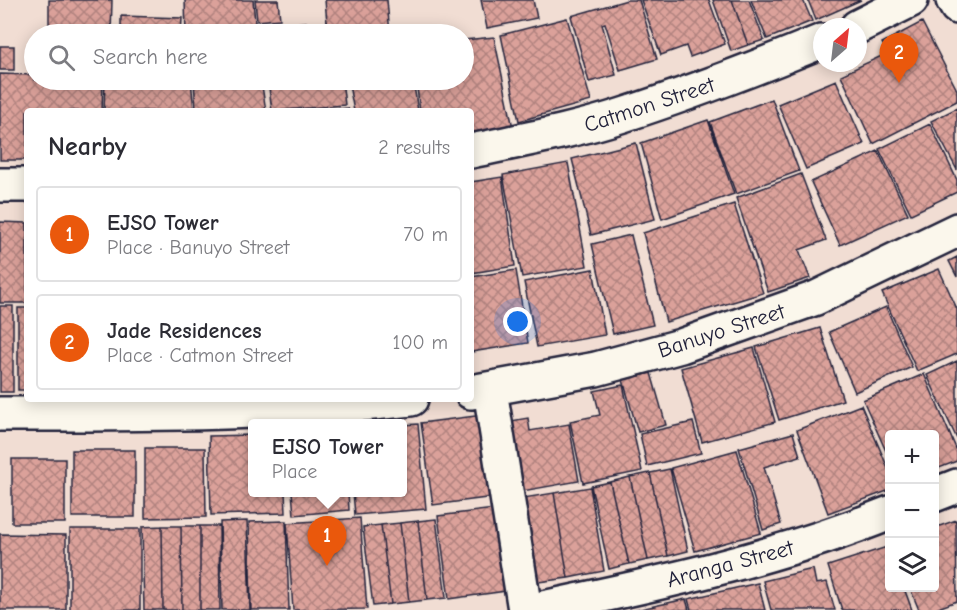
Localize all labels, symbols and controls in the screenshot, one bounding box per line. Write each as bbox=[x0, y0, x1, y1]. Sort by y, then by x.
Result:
north arrow bbox=[813, 18, 867, 72]
search box bbox=[24, 24, 474, 90]
pin: 2 bbox=[880, 34, 918, 83]
icon: search bbox=[45, 41, 78, 74]
text: Search here bbox=[93, 44, 208, 70]
street label: Catmon Street bbox=[581, 71, 718, 138]
text: Nearby bbox=[48, 132, 127, 162]
text: 2 results bbox=[378, 136, 450, 159]
text: EJSO Tower bbox=[107, 210, 219, 236]
text: 1 bbox=[66, 223, 73, 246]
text: 70 m bbox=[403, 223, 448, 246]
text: Place · Banuyo Street bbox=[107, 236, 289, 259]
street label: Banuyo Street bbox=[655, 298, 789, 364]
your location bbox=[503, 307, 532, 336]
text: Jade Residences bbox=[107, 318, 262, 344]
text: 2 bbox=[65, 331, 74, 354]
text: 100 m bbox=[393, 331, 448, 354]
text: Place · Catmon Street bbox=[107, 344, 293, 367]
popup bbox=[248, 419, 407, 497]
map controls bbox=[885, 430, 939, 592]
button: + bbox=[885, 430, 939, 484]
text: EJSO Tower bbox=[272, 434, 383, 460]
text: Place bbox=[272, 460, 317, 483]
button: − bbox=[885, 484, 939, 538]
pin: 1 bbox=[308, 516, 346, 566]
street label: Aranga Street bbox=[664, 534, 797, 593]
button: layers bbox=[885, 538, 939, 592]

